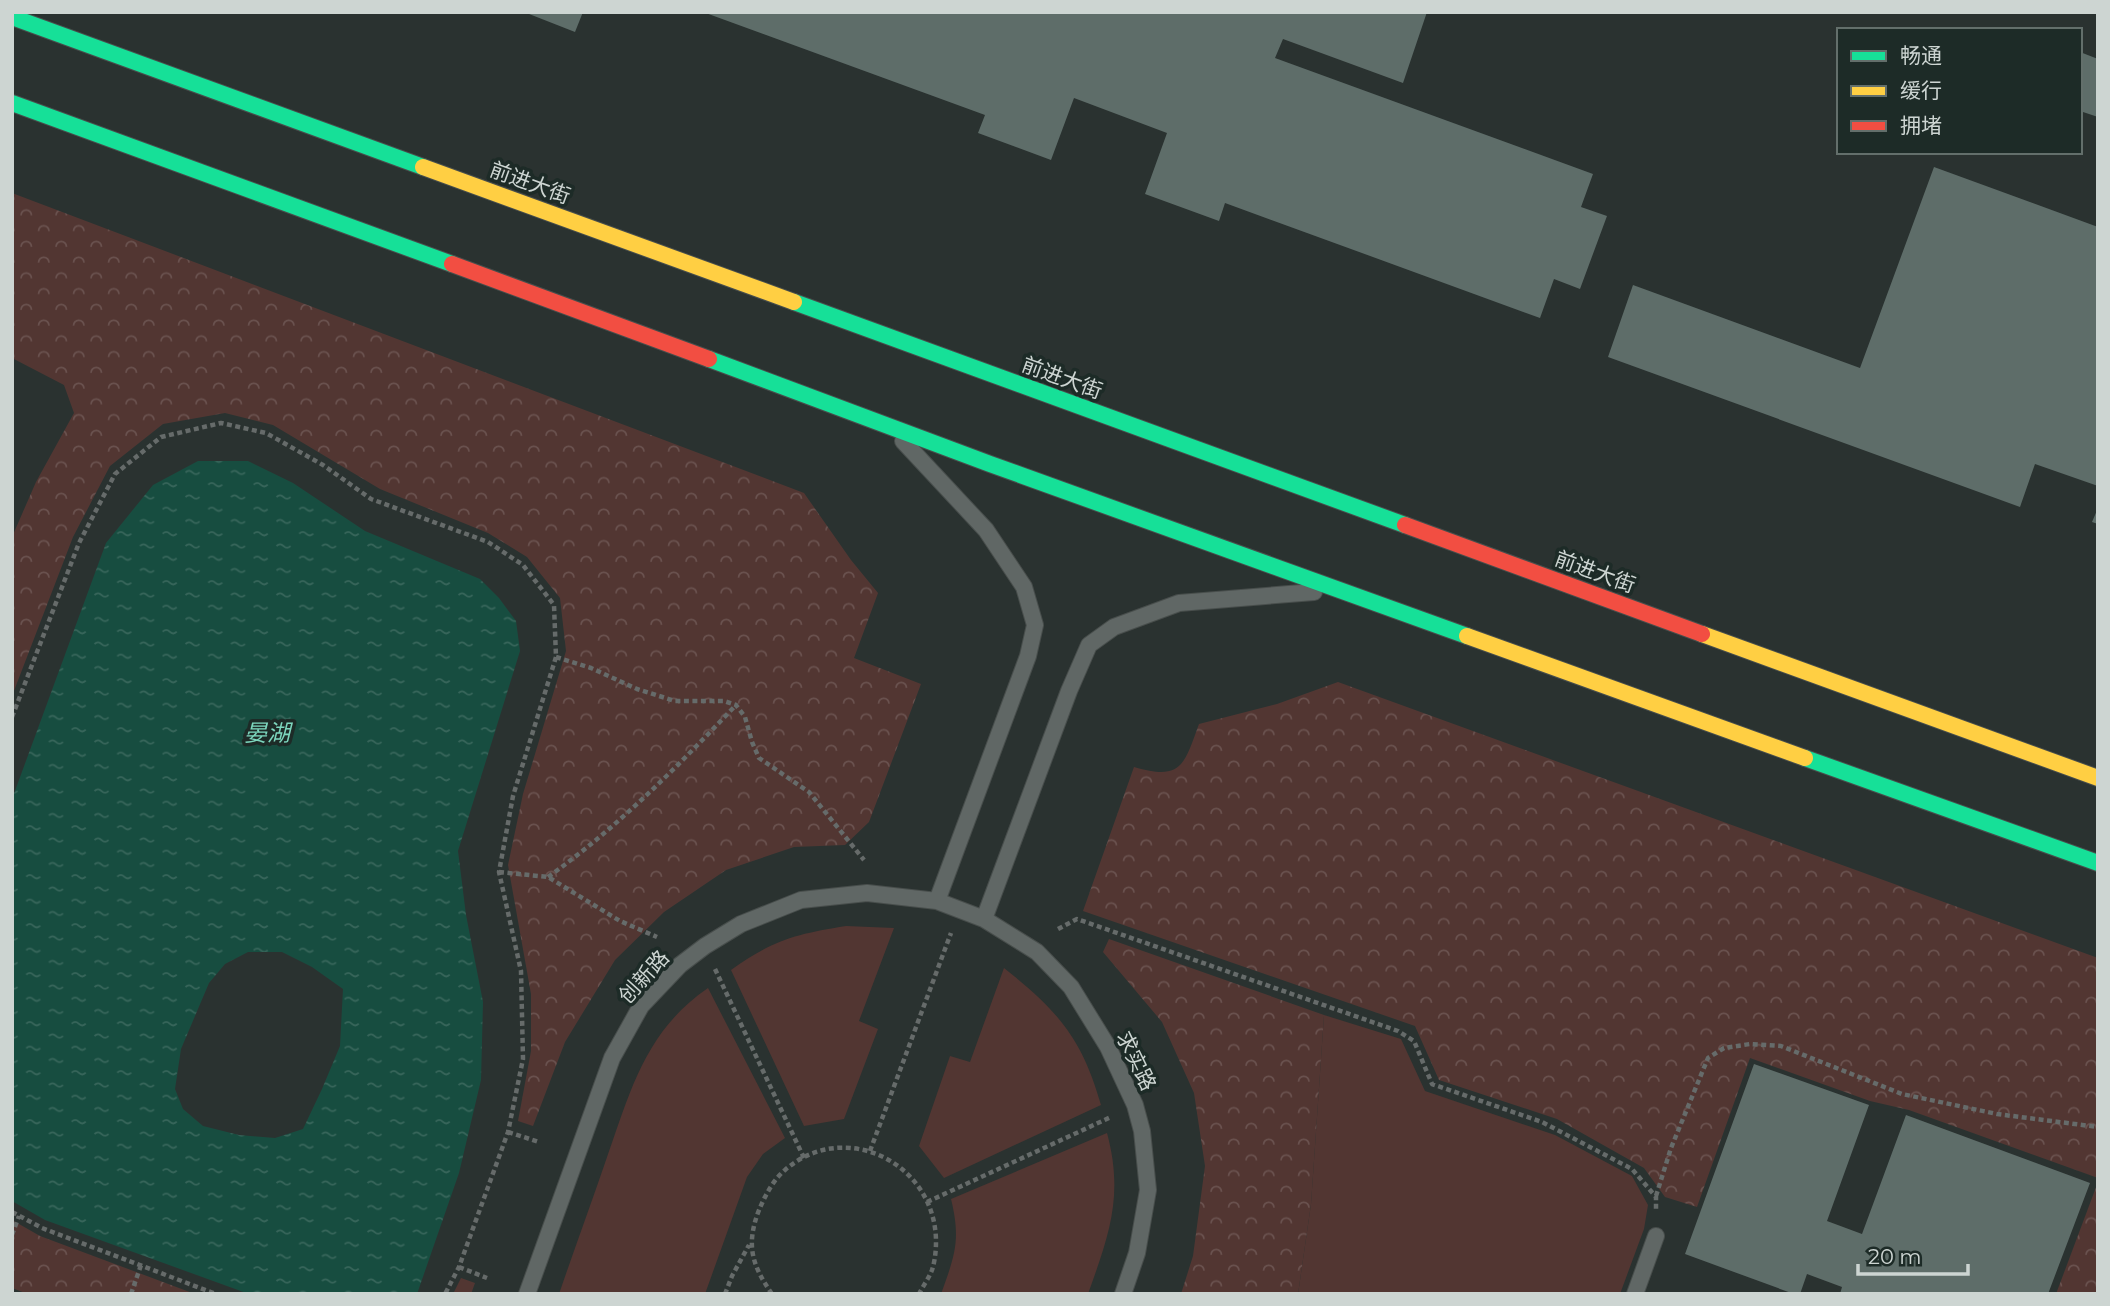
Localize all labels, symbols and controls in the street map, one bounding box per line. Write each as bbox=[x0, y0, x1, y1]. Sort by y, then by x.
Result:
legend bbox=[1837, 28, 2082, 154]
text: 畅通 bbox=[1900, 43, 1942, 68]
text: 缓行 bbox=[1900, 78, 1942, 103]
text: 拥堵 bbox=[1900, 113, 1942, 138]
street label: 前进大街 bbox=[486, 156, 574, 209]
street label: 前进大街 bbox=[1018, 351, 1106, 404]
street label: 前进大街 bbox=[1551, 545, 1639, 598]
water label: 晏湖 bbox=[244, 719, 293, 747]
street label: 创新路 bbox=[613, 945, 674, 1008]
street label: 求实路 bbox=[1111, 1027, 1161, 1095]
scale bar bbox=[1858, 1232, 1968, 1276]
text: 20 m bbox=[1868, 1244, 1922, 1269]

